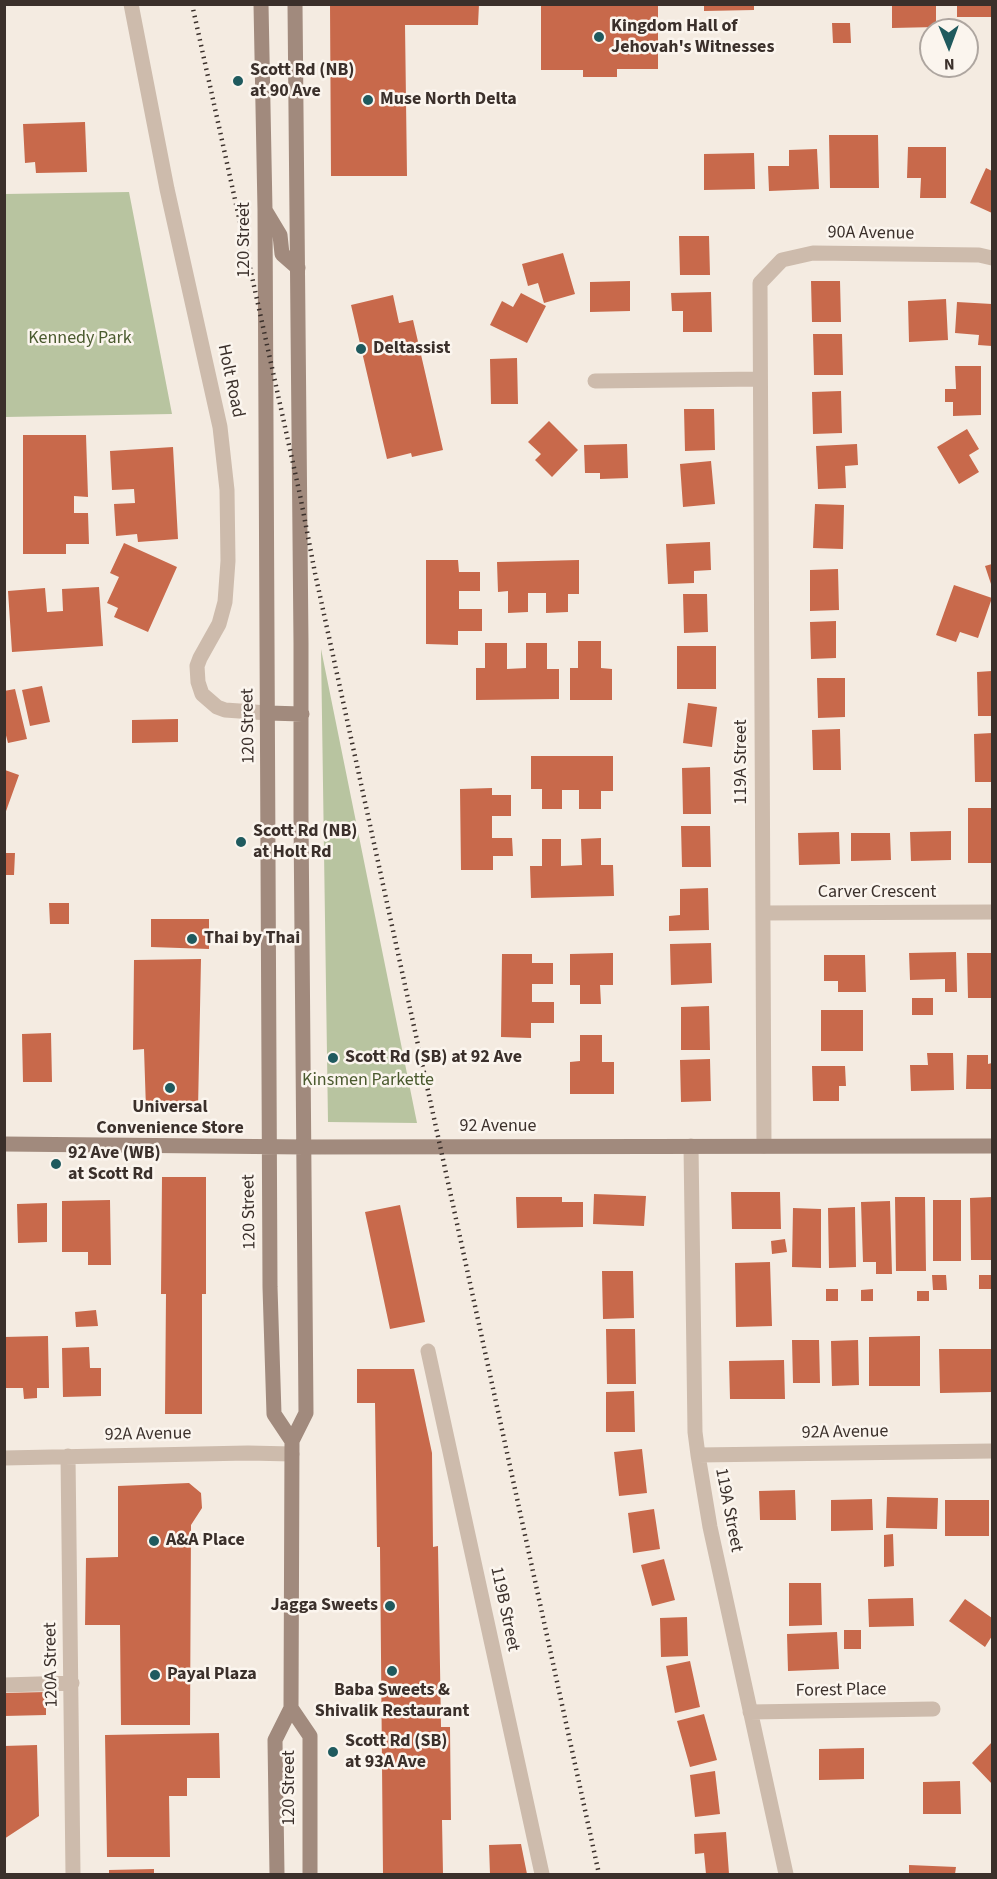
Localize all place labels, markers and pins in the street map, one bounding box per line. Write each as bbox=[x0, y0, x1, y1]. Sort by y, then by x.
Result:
place label: Kingdom Hall of Jehovah's Witnesses bbox=[611, 16, 774, 58]
marker: Kingdom Hall of Jehovah's Witnesses bbox=[592, 30, 606, 44]
place label: Scott Rd (NB) at 90 Ave bbox=[250, 60, 354, 103]
marker: Scott Rd (NB) at 90 Ave bbox=[231, 74, 245, 88]
place label: Muse North Delta bbox=[380, 89, 517, 111]
marker: Muse North Delta bbox=[361, 93, 375, 107]
place label: Deltassist bbox=[373, 338, 450, 360]
marker: Deltassist bbox=[354, 342, 368, 356]
place label: Scott Rd (NB) at Holt Rd bbox=[253, 821, 357, 864]
marker: Scott Rd (NB) at Holt Rd bbox=[234, 835, 248, 849]
place label: Thai by Thai bbox=[204, 928, 300, 950]
marker: Thai by Thai bbox=[185, 932, 199, 946]
place label: Scott Rd (SB) at 92 Ave bbox=[345, 1047, 522, 1069]
marker: Scott Rd (SB) at 92 Ave bbox=[326, 1051, 340, 1065]
marker: Universal Convenience Store bbox=[163, 1081, 177, 1095]
place label: Universal Convenience Store bbox=[96, 1097, 244, 1140]
place label: 92 Ave (WB) at Scott Rd bbox=[68, 1143, 161, 1186]
marker: 92 Ave (WB) at Scott Rd bbox=[49, 1157, 63, 1171]
place label: A&A Place bbox=[166, 1530, 245, 1552]
marker: A&A Place bbox=[147, 1534, 161, 1548]
place label: Jagga Sweets bbox=[270, 1595, 378, 1617]
marker: Jagga Sweets bbox=[383, 1599, 397, 1613]
place label: Payal Plaza bbox=[167, 1664, 257, 1686]
marker: Baba Sweets & Shivalik Restaurant bbox=[385, 1664, 399, 1678]
marker: Payal Plaza bbox=[148, 1668, 162, 1682]
place label: Baba Sweets & Shivalik Restaurant bbox=[315, 1680, 469, 1722]
place label: Scott Rd (SB) at 93A Ave bbox=[345, 1731, 448, 1774]
marker: Scott Rd (SB) at 93A Ave bbox=[326, 1745, 340, 1759]

